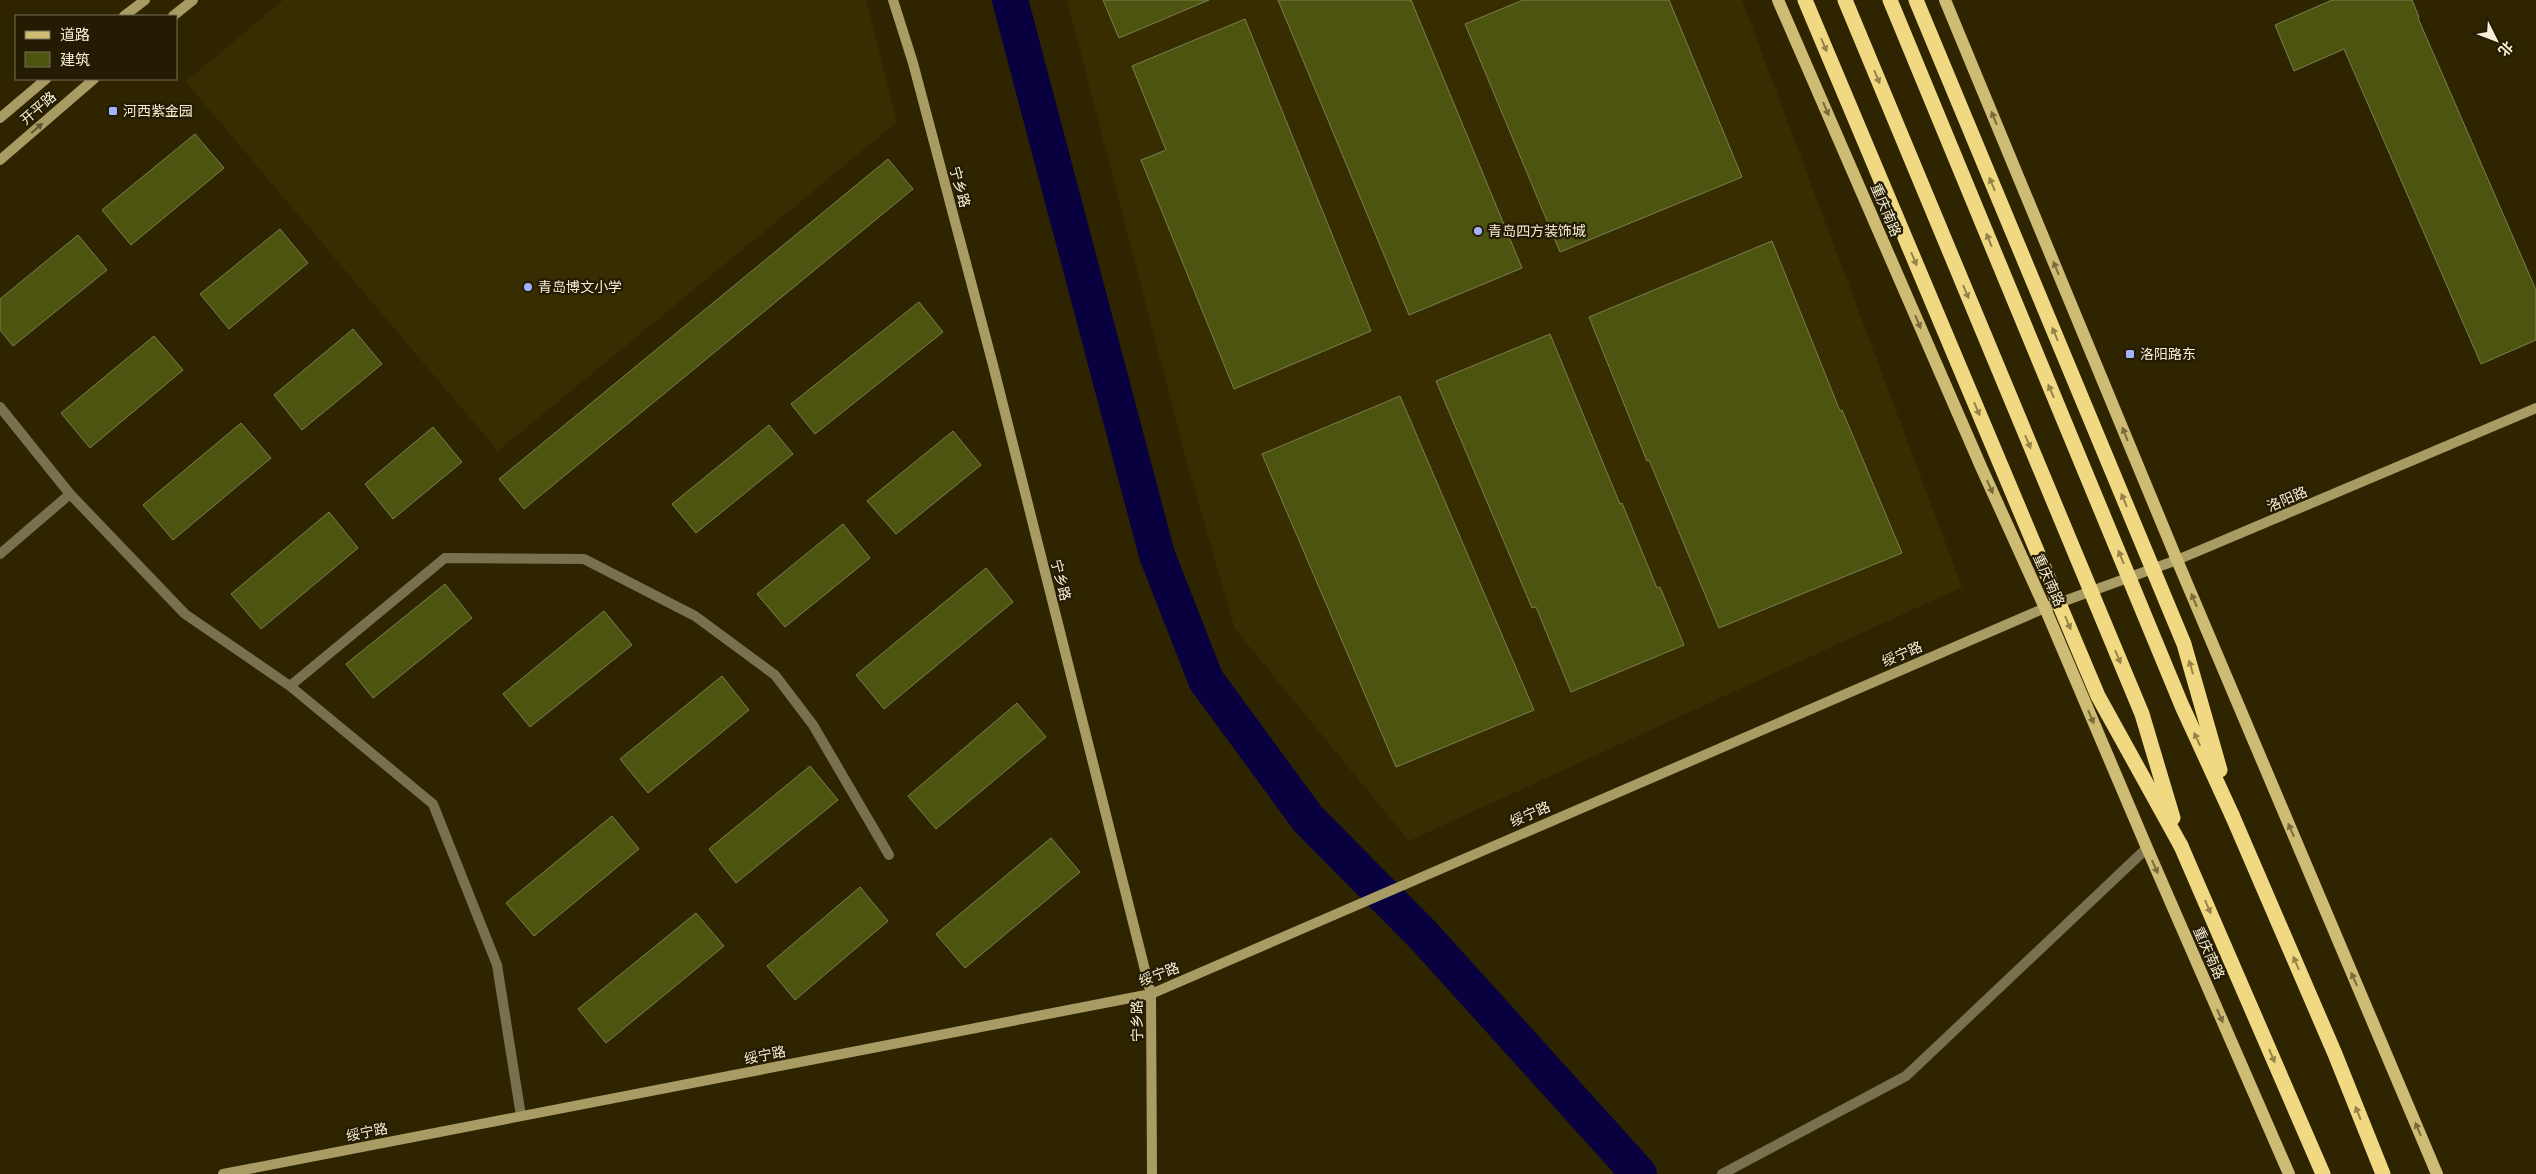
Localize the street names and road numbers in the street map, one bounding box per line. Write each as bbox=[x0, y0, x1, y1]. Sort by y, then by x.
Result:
street label: 开平路 bbox=[16, 87, 60, 129]
street label: 宁乡路 bbox=[946, 164, 974, 210]
street label: 重庆南路 bbox=[1867, 181, 1905, 239]
street label: 洛阳路 bbox=[2264, 483, 2310, 515]
street label: 重庆南路 bbox=[2029, 551, 2069, 609]
street label: 宁乡路 bbox=[1047, 557, 1075, 603]
street label: 绥宁路 bbox=[1879, 638, 1925, 670]
street label: 绥宁路 bbox=[1507, 798, 1553, 830]
street label: 重庆南路 bbox=[2189, 924, 2229, 982]
street label: 绥宁路 bbox=[1136, 958, 1182, 990]
street label: 宁乡路 bbox=[1128, 1000, 1146, 1042]
street label: 绥宁路 bbox=[743, 1042, 787, 1068]
street label: 绥宁路 bbox=[345, 1119, 389, 1145]

